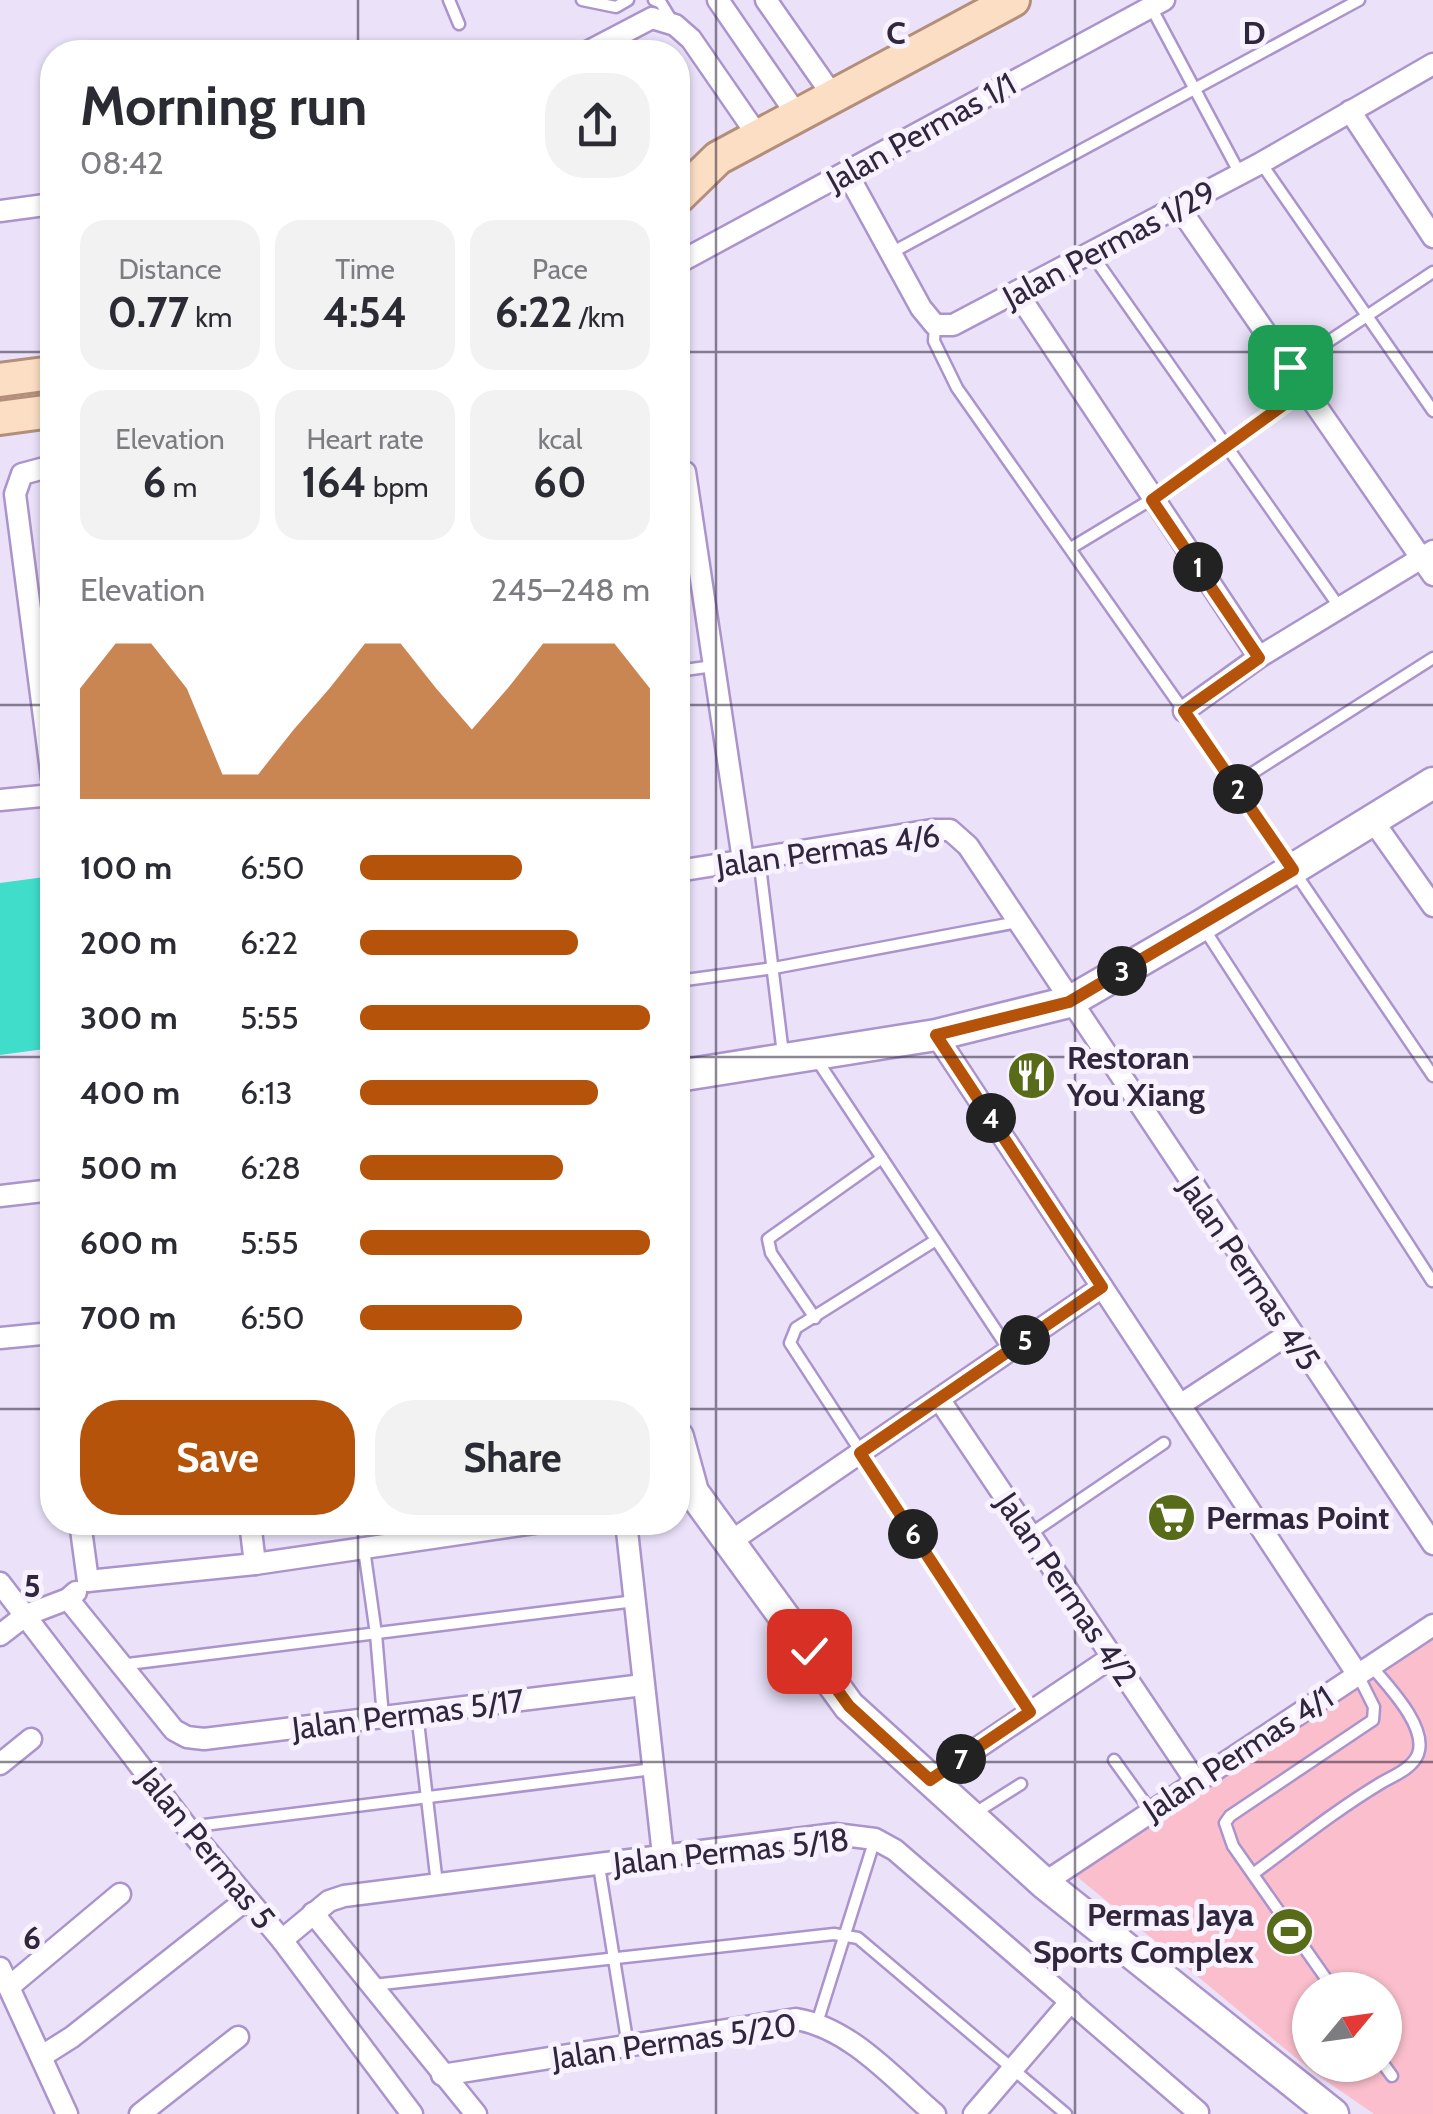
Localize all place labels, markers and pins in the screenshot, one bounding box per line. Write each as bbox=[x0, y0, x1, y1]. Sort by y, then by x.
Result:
pin bbox=[1248, 325, 1333, 410]
pin: 1 bbox=[1173, 542, 1223, 592]
pin: 2 bbox=[1213, 764, 1263, 814]
pin: 3 bbox=[1097, 946, 1147, 996]
place label: Restoran You Xiang bbox=[1066, 1038, 1205, 1114]
restaurant icon: Restoran You Xiang bbox=[1006, 1049, 1058, 1101]
pin: 4 bbox=[966, 1093, 1016, 1143]
pin: 5 bbox=[1000, 1315, 1050, 1365]
supermarket icon: Permas Point bbox=[1145, 1491, 1197, 1543]
place label: Permas Point bbox=[1206, 1498, 1389, 1537]
pin: 6 bbox=[888, 1509, 938, 1559]
pin bbox=[767, 1609, 852, 1694]
pin: 7 bbox=[936, 1734, 986, 1784]
place label: Permas Jaya Sports Complex bbox=[1033, 1895, 1254, 1971]
sports icon: Permas Jaya Sports Complex bbox=[1263, 1906, 1315, 1958]

